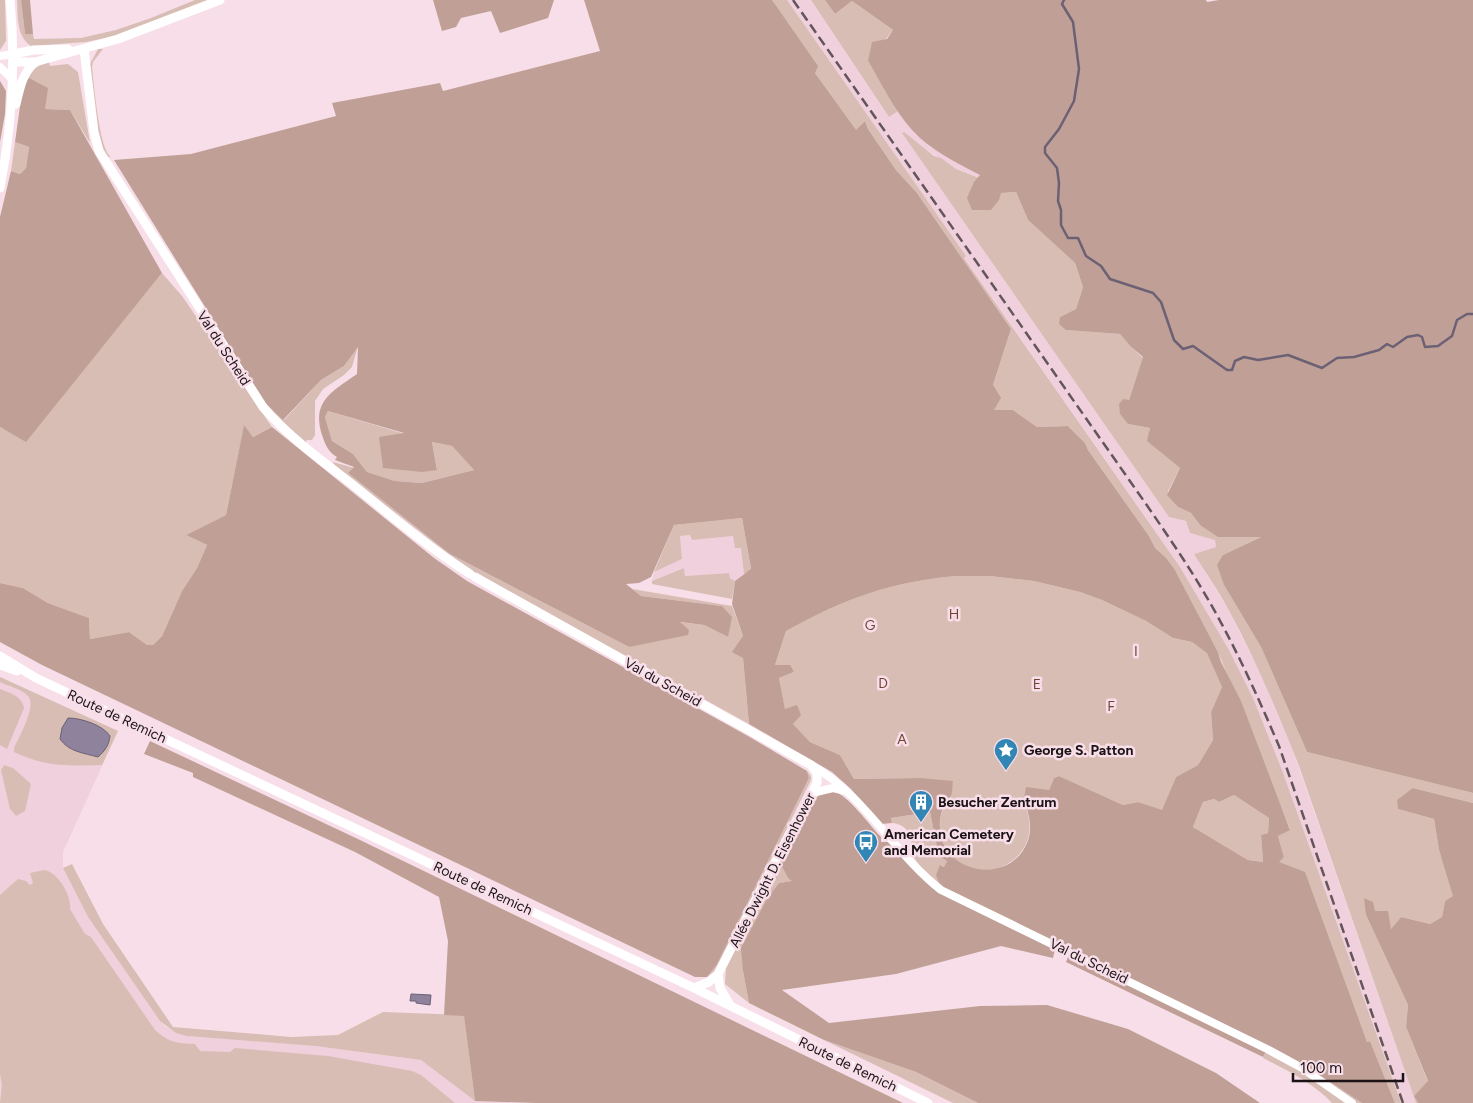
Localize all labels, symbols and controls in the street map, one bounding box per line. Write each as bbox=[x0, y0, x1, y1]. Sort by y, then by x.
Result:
street label: Val du Scheid bbox=[193, 308, 254, 389]
park label: H bbox=[949, 606, 959, 623]
park label: G bbox=[865, 617, 876, 634]
park label: I bbox=[1134, 643, 1138, 660]
street label: Val du Scheid bbox=[621, 654, 704, 711]
park label: D bbox=[878, 675, 888, 692]
park label: E bbox=[1033, 676, 1041, 693]
street label: Route de Remich bbox=[65, 686, 169, 747]
park label: F bbox=[1107, 698, 1115, 715]
park label: A bbox=[897, 731, 907, 748]
place icon: George S. Patton bbox=[993, 737, 1019, 771]
place label: George S. Patton bbox=[1024, 742, 1133, 759]
building icon: Besucher Zentrum bbox=[908, 789, 934, 823]
street label: Allée Dwight D. Eisenhower bbox=[726, 790, 819, 950]
place label: Besucher Zentrum bbox=[938, 794, 1056, 811]
place label: American Cemetery and Memorial bbox=[884, 826, 1015, 859]
bus stop icon: American Cemetery and Memorial bbox=[853, 829, 879, 863]
street label: Route de Remich bbox=[431, 858, 535, 919]
street label: Val du Scheid bbox=[1047, 935, 1131, 988]
street label: Route de Remich bbox=[796, 1033, 900, 1096]
scale bar bbox=[1293, 1050, 1403, 1082]
text: 100 m bbox=[1300, 1059, 1342, 1077]

